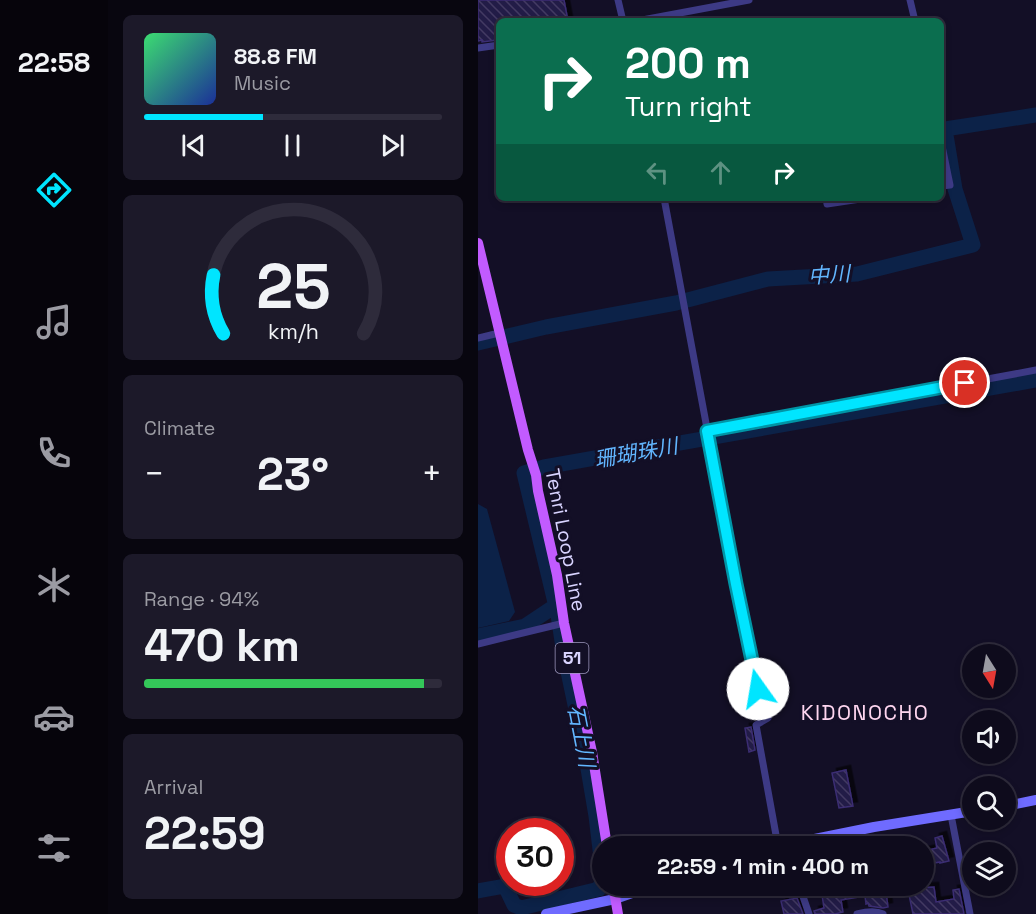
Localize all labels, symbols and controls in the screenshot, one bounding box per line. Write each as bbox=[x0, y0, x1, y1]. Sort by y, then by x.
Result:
text: 200 m bbox=[625, 37, 751, 90]
text: 88.8 FM bbox=[234, 42, 317, 70]
icon: right bbox=[526, 42, 604, 120]
text: 22:58 bbox=[18, 45, 90, 80]
text: Music bbox=[234, 70, 291, 96]
text: Turn right bbox=[625, 89, 752, 124]
icon: previous bbox=[177, 129, 210, 162]
icon: pause bbox=[276, 129, 309, 162]
icon: next bbox=[376, 129, 409, 162]
icon: left bbox=[641, 156, 674, 189]
icon: ahead bbox=[704, 156, 737, 189]
icon: right bbox=[767, 156, 800, 189]
icon: directions bbox=[33, 169, 75, 211]
text: 25 bbox=[256, 247, 330, 326]
water label: 中川 bbox=[807, 259, 853, 289]
icon: music bbox=[33, 301, 75, 343]
text: km/h bbox=[267, 319, 319, 346]
pin bbox=[939, 357, 990, 408]
icon: arrive bbox=[948, 366, 981, 399]
text: Climate bbox=[144, 415, 215, 441]
icon: phone bbox=[33, 432, 75, 474]
water label: 珊瑚珠川 bbox=[592, 432, 682, 473]
text: 23° bbox=[257, 446, 329, 503]
text: − bbox=[144, 453, 164, 495]
text: + bbox=[422, 453, 442, 495]
street label: Tenri Loop Line bbox=[539, 466, 593, 614]
icon: climate bbox=[33, 564, 75, 606]
text: Range · 94% bbox=[144, 586, 259, 612]
text: 470 km bbox=[144, 617, 300, 674]
road number: 51 bbox=[556, 643, 588, 673]
north arrow bbox=[962, 644, 1016, 698]
map controls bbox=[962, 644, 1016, 896]
position arrow bbox=[726, 657, 790, 721]
icon: car bbox=[33, 696, 75, 738]
district label: KIDONOCHO bbox=[801, 699, 929, 726]
water label: 石上川 bbox=[562, 702, 601, 771]
button: sound bbox=[962, 710, 1016, 764]
text: Arrival bbox=[144, 774, 203, 800]
button: search bbox=[962, 776, 1016, 830]
text: 22:59 bbox=[144, 805, 266, 862]
speed limit sign: 30 bbox=[496, 818, 574, 896]
icon: filters bbox=[33, 827, 75, 869]
button: layers bbox=[962, 842, 1016, 896]
text: 22:59 · 1 min · 400 m bbox=[657, 852, 869, 880]

